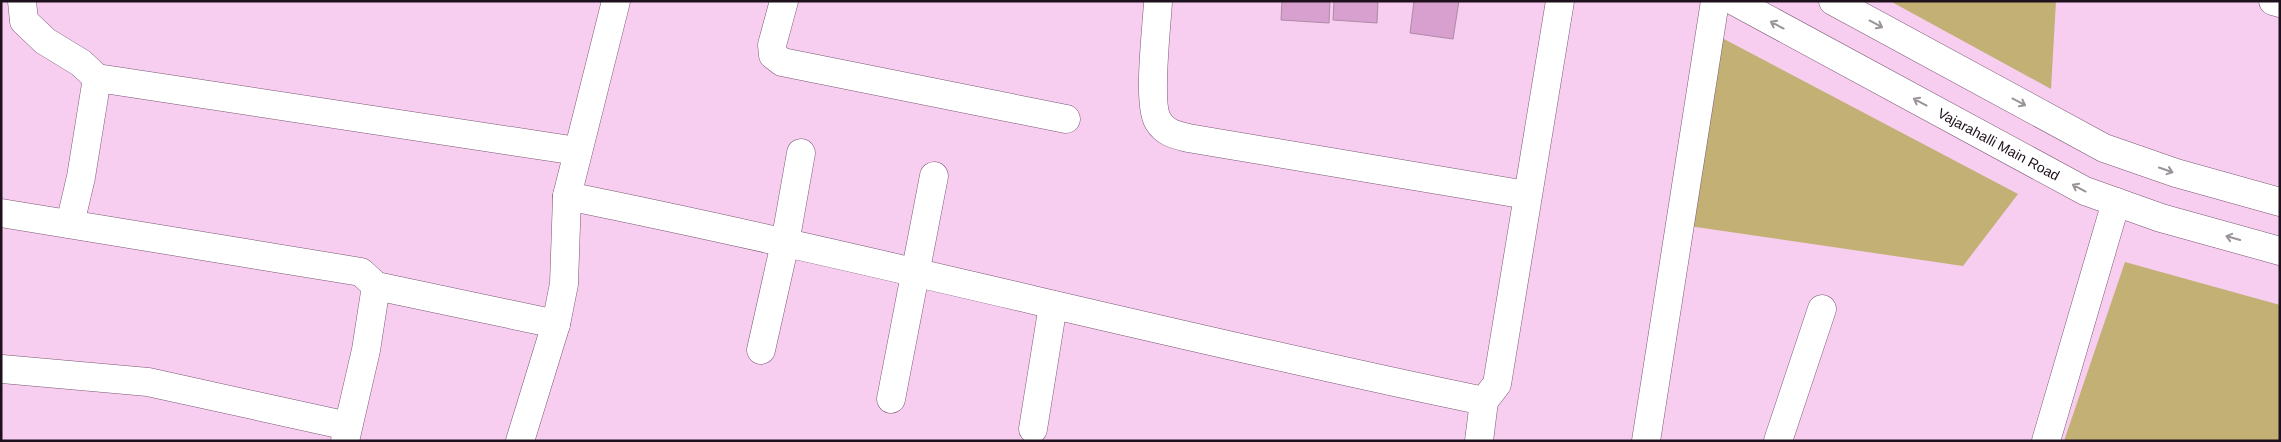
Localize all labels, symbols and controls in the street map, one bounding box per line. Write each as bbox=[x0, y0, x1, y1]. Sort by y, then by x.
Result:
one-way arrow bbox=[1770, 20, 1785, 30]
one-way arrow bbox=[1868, 20, 1883, 30]
one-way arrow bbox=[1913, 97, 1928, 106]
one-way arrow bbox=[2011, 98, 2026, 107]
street label: Vajarahalli Main Road bbox=[1935, 105, 2062, 184]
one-way arrow bbox=[2158, 165, 2174, 175]
one-way arrow bbox=[2071, 183, 2086, 193]
one-way arrow bbox=[2225, 233, 2241, 242]

